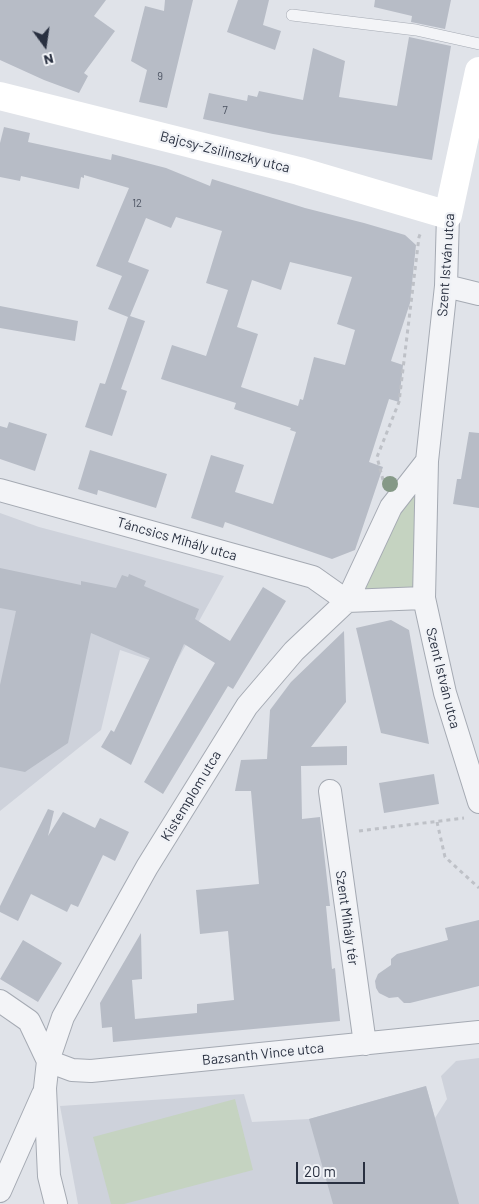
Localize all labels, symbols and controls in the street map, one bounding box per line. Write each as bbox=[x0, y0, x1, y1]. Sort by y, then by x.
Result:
north arrow bbox=[20, 20, 70, 70]
text: N bbox=[42, 51, 55, 69]
house number: 9 bbox=[157, 69, 163, 83]
house number: 7 bbox=[222, 103, 228, 117]
street label: Bajcsy-Zsilinszky utca bbox=[158, 128, 292, 176]
house number: 12 bbox=[132, 196, 142, 210]
street label: Szent István utca bbox=[434, 213, 458, 317]
street label: Táncsics Mihály utca bbox=[115, 514, 239, 564]
street label: Szent István utca bbox=[422, 626, 464, 730]
street label: Kistemplom utca bbox=[157, 748, 225, 844]
street label: Szent Mihály tér bbox=[332, 870, 362, 966]
street label: Bazsanth Vince utca bbox=[201, 1039, 325, 1069]
scale bar bbox=[299, 1152, 368, 1184]
text: 20 m bbox=[304, 1162, 336, 1180]

